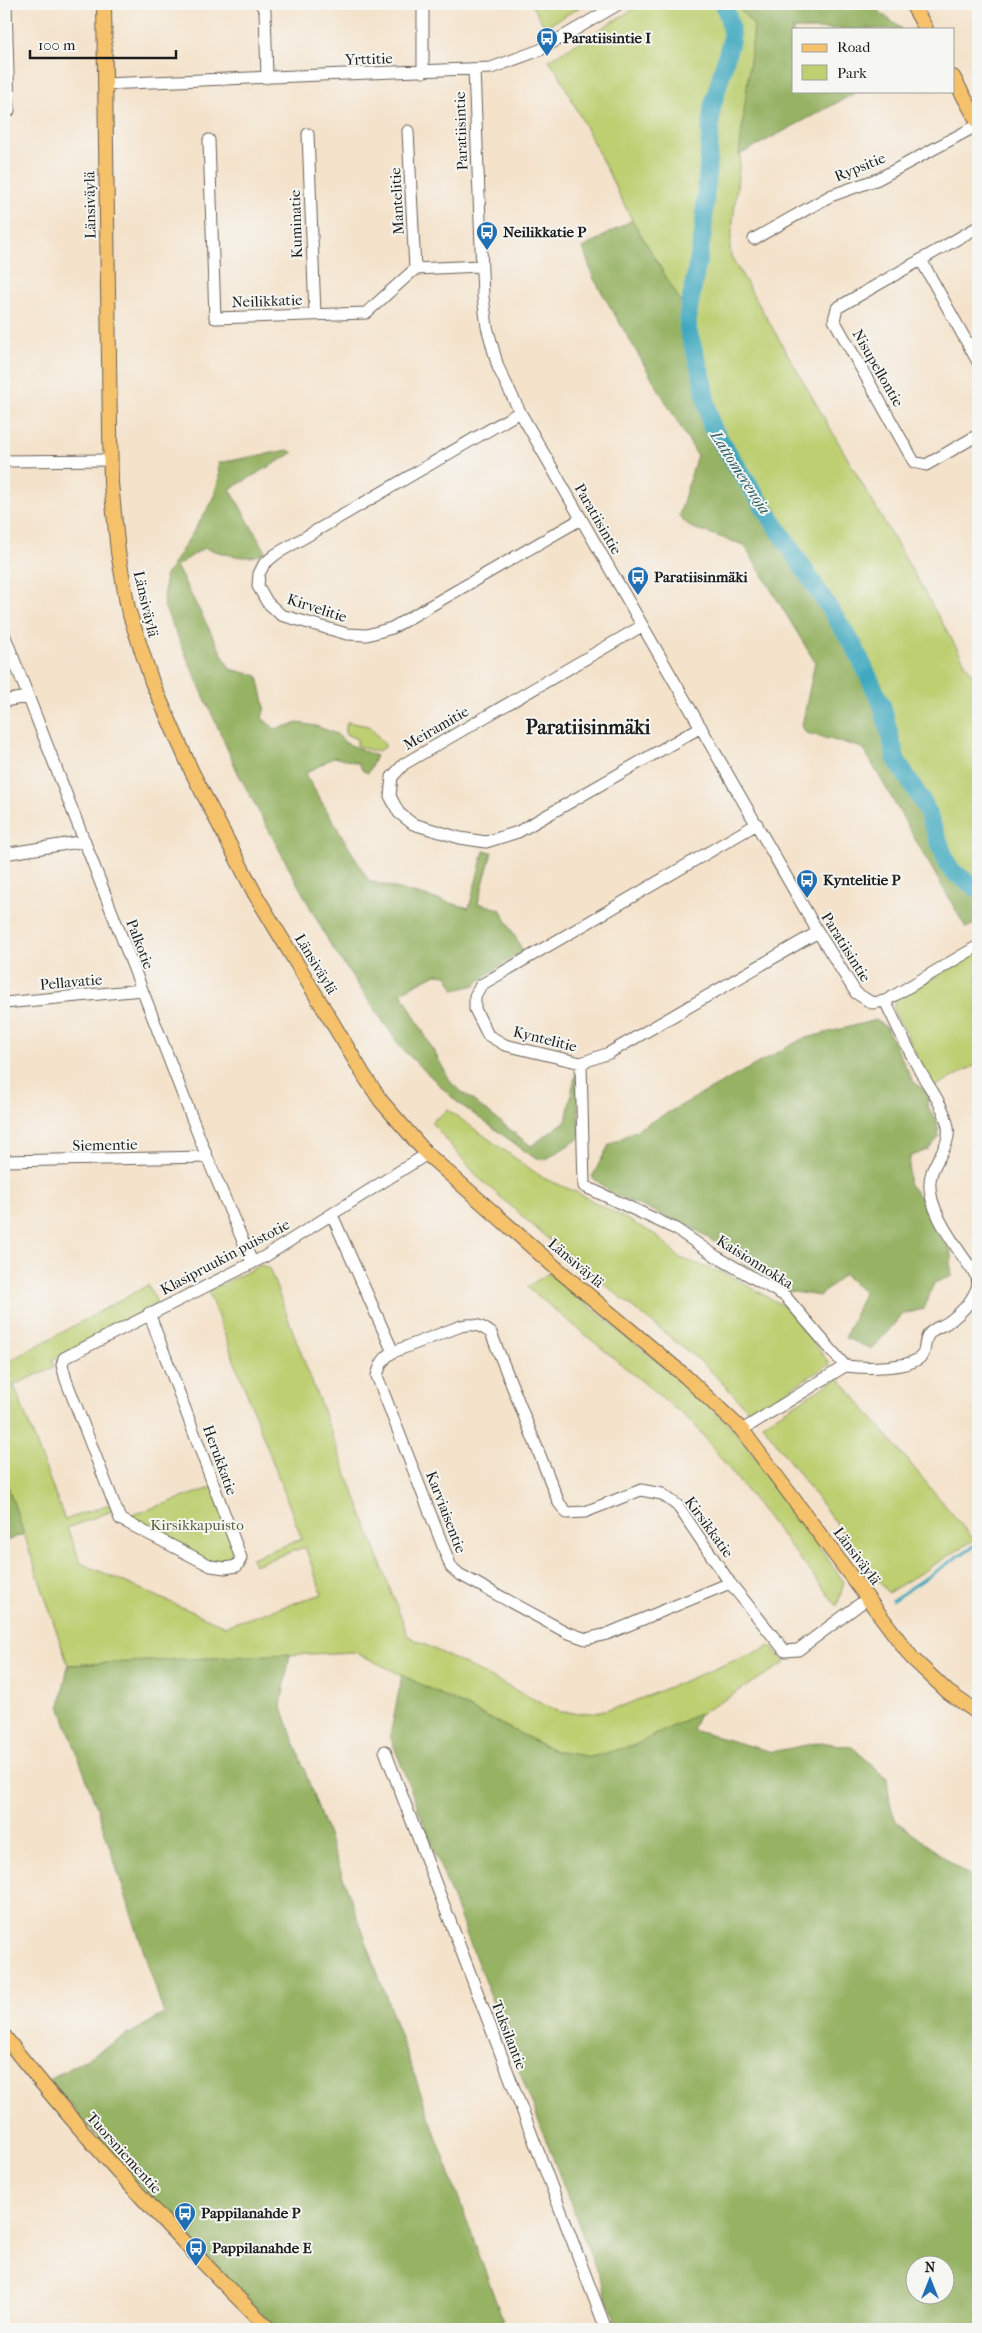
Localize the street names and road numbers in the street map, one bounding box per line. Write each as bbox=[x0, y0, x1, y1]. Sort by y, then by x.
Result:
street label: Yrttitie bbox=[344, 49, 394, 69]
street label: Paratiisintie bbox=[451, 91, 471, 171]
street label: Rypsitie bbox=[832, 148, 889, 185]
street label: Mantelitie bbox=[386, 166, 408, 235]
street label: Länsiväylä bbox=[80, 170, 100, 239]
street label: Kuminatie bbox=[286, 189, 306, 259]
street label: Neilikkatie bbox=[231, 291, 303, 311]
street label: Nisupellontie bbox=[849, 326, 908, 410]
street label: Paratiisintie bbox=[570, 480, 626, 558]
street label: Länsiväylä bbox=[130, 569, 163, 640]
street label: Kirvelitie bbox=[285, 590, 350, 626]
street label: Meiramitie bbox=[400, 702, 472, 754]
street label: Paratiisintie bbox=[817, 909, 875, 986]
street label: Palkotie bbox=[122, 916, 158, 972]
street label: Länsiväylä bbox=[291, 930, 342, 998]
street label: Pellavatie bbox=[39, 970, 103, 994]
street label: Kyntelitie bbox=[511, 1022, 579, 1056]
street label: Siementie bbox=[72, 1135, 138, 1155]
street label: Klasipruukin puistotie bbox=[157, 1215, 293, 1299]
street label: Kaisionnokka bbox=[713, 1231, 798, 1293]
street label: Länsiväylä bbox=[544, 1234, 608, 1292]
street label: Herukkatie bbox=[199, 1422, 241, 1498]
street label: Karviaisentie bbox=[422, 1468, 470, 1556]
street label: Kirsikkatie bbox=[681, 1493, 738, 1562]
street label: Länsiväylä bbox=[829, 1524, 885, 1589]
street label: Tuksilantie bbox=[488, 1998, 531, 2073]
street label: Tuorsniementie bbox=[83, 2108, 166, 2198]

